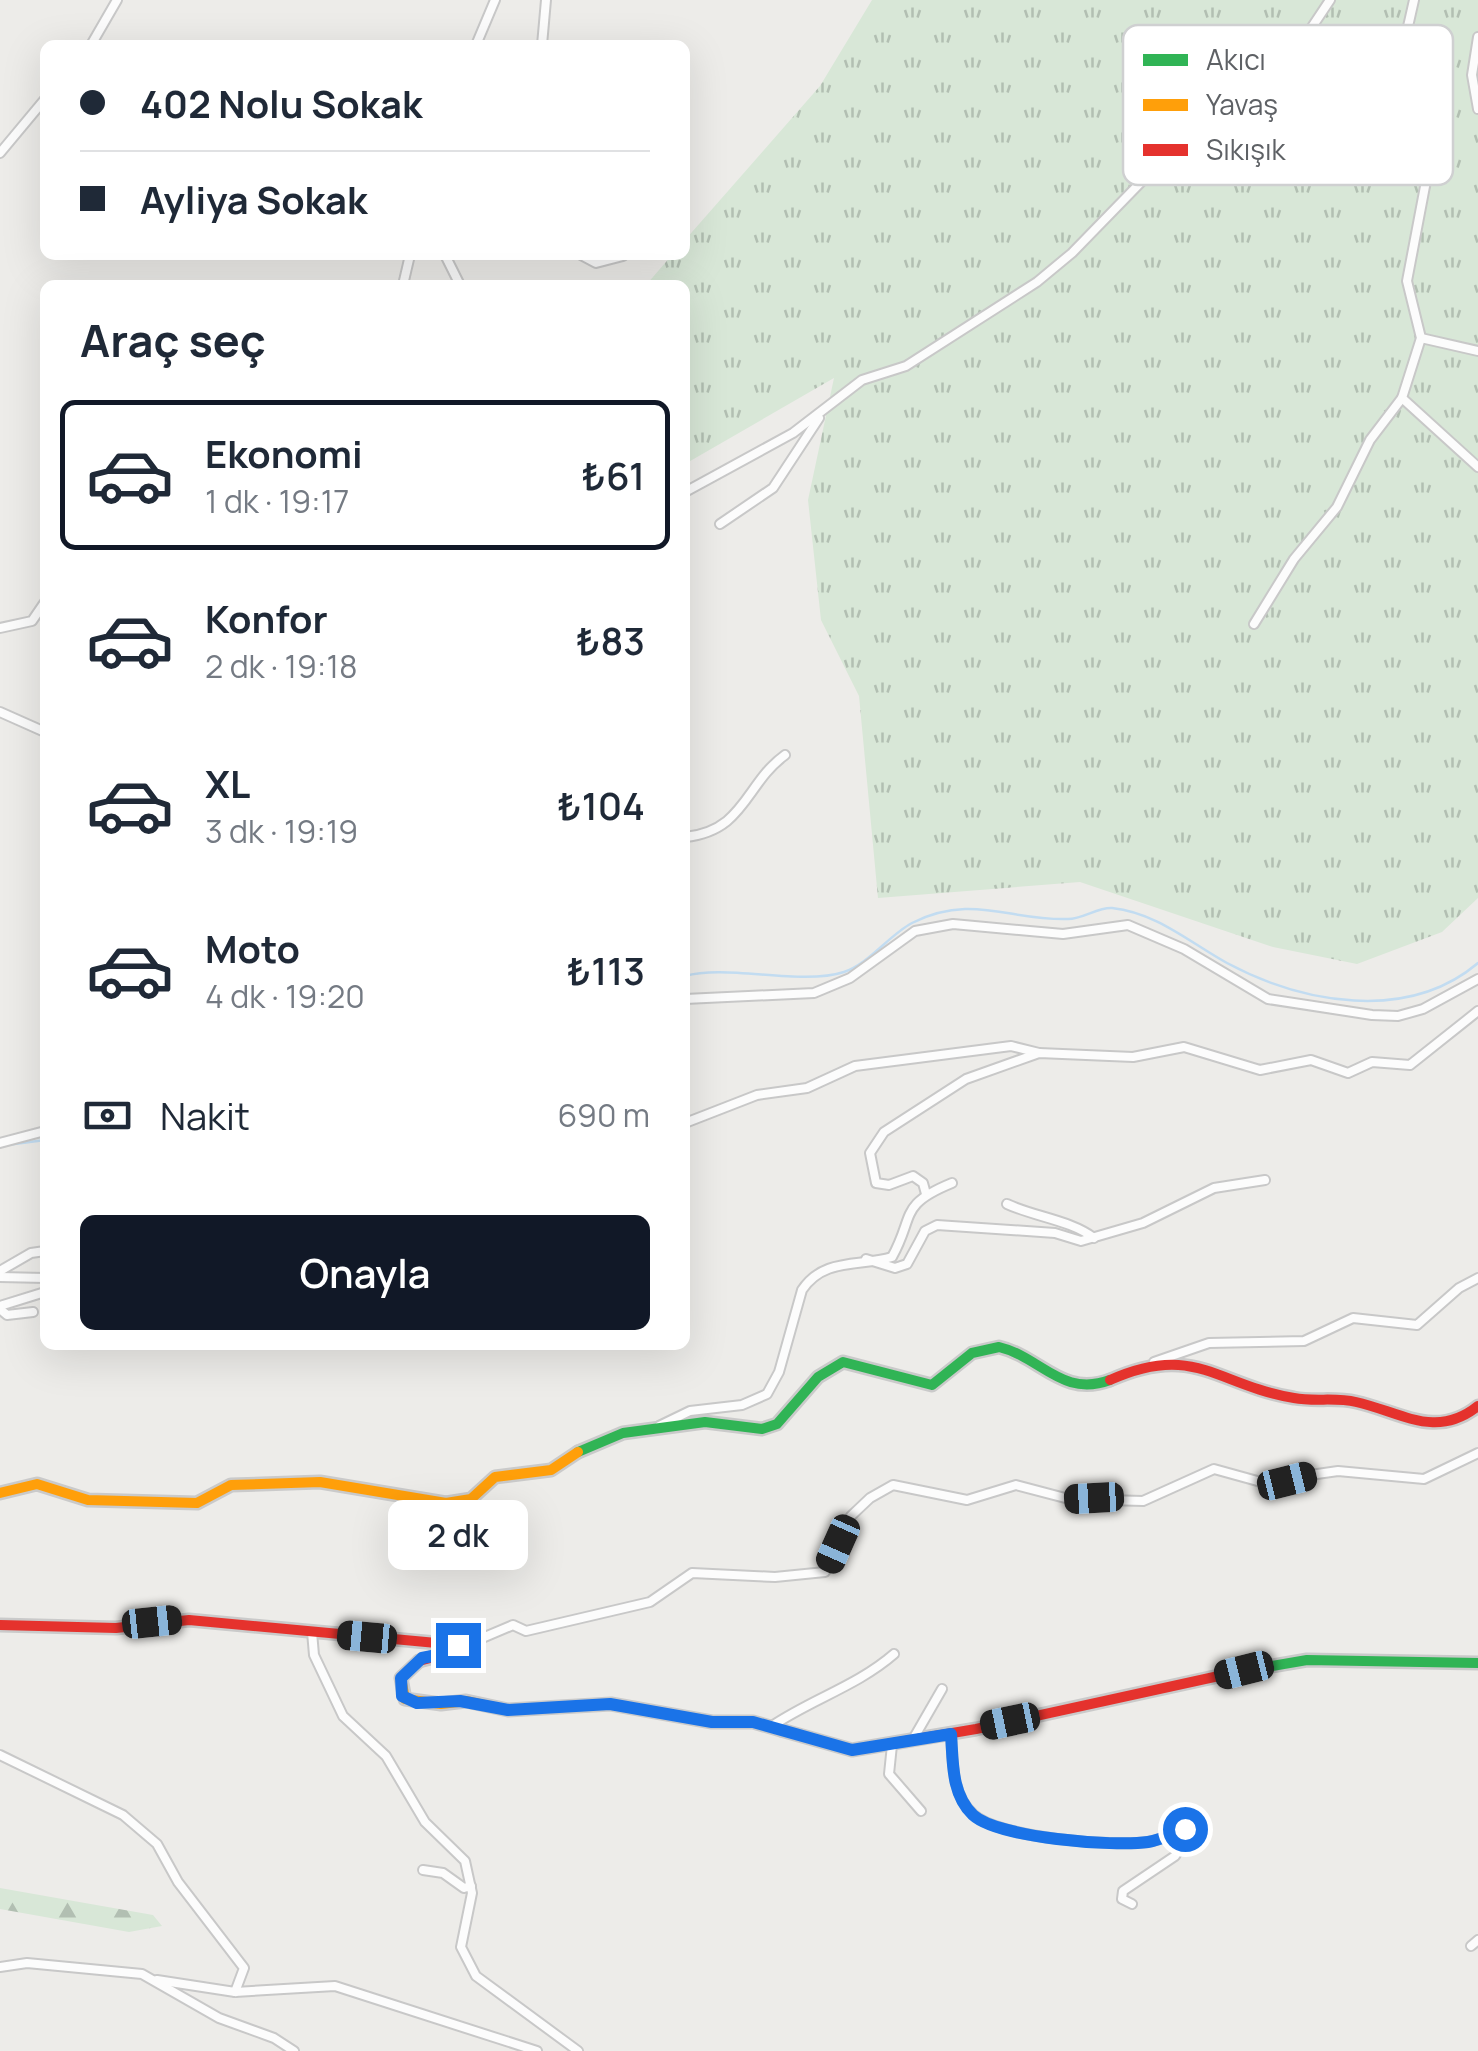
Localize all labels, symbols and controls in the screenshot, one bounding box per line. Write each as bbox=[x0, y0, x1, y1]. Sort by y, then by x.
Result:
legend bbox=[1123, 25, 1453, 185]
text: Akıcı bbox=[1206, 40, 1266, 78]
text: 402 Nolu Sokak bbox=[140, 77, 422, 129]
text: Yavaş bbox=[1206, 85, 1278, 123]
text: Sıkışık bbox=[1206, 130, 1286, 168]
text: Ayliya Sokak bbox=[140, 173, 367, 225]
text: Araç seç bbox=[80, 309, 266, 371]
text: Ekonomi bbox=[205, 427, 363, 479]
icon: car bbox=[85, 430, 175, 520]
text: ₺61 bbox=[581, 449, 645, 501]
text: 1 dk · 19:17 bbox=[205, 479, 349, 523]
text: Konfor bbox=[205, 592, 328, 644]
icon: car bbox=[85, 595, 175, 685]
text: ₺83 bbox=[576, 614, 645, 666]
text: 2 dk · 19:18 bbox=[205, 644, 357, 688]
text: XL bbox=[205, 757, 250, 809]
icon: car bbox=[85, 760, 175, 850]
text: ₺104 bbox=[557, 779, 645, 831]
text: 3 dk · 19:19 bbox=[205, 809, 358, 853]
text: Moto bbox=[205, 922, 300, 974]
icon: car bbox=[85, 925, 175, 1015]
text: ₺113 bbox=[567, 944, 645, 996]
text: 4 dk · 19:20 bbox=[205, 974, 365, 1018]
icon: cash bbox=[80, 1088, 135, 1143]
text: Nakit bbox=[160, 1089, 250, 1141]
text: 690 m bbox=[558, 1093, 650, 1137]
button: Onayla bbox=[80, 1215, 650, 1330]
car bbox=[1254, 1459, 1320, 1503]
car bbox=[1063, 1481, 1125, 1515]
callout: 2 dk bbox=[388, 1500, 528, 1570]
car bbox=[812, 1510, 864, 1578]
text: 2 dk bbox=[427, 1513, 489, 1557]
car bbox=[121, 1604, 183, 1640]
car bbox=[336, 1619, 398, 1655]
route end bbox=[436, 1623, 481, 1668]
car bbox=[1211, 1648, 1277, 1692]
car bbox=[978, 1700, 1042, 1742]
route start bbox=[1163, 1807, 1208, 1852]

